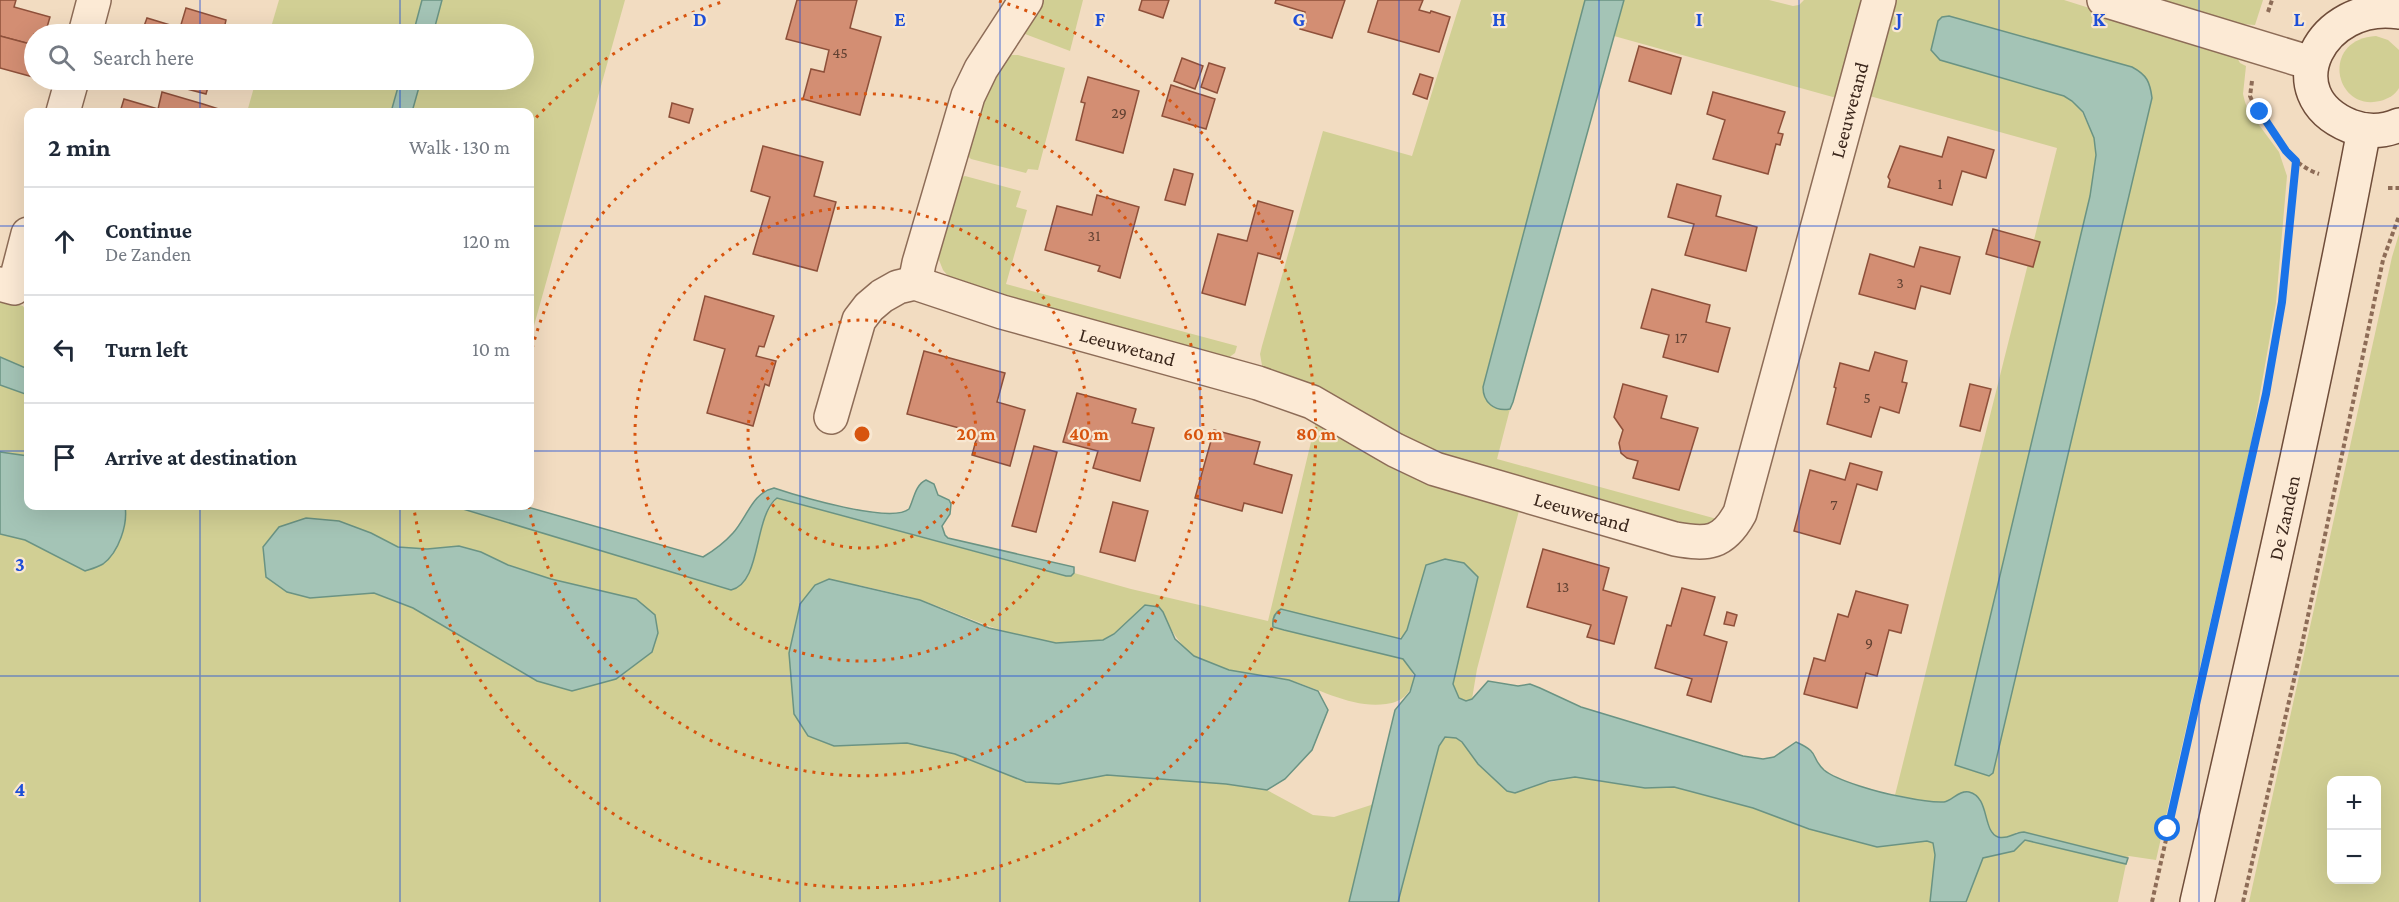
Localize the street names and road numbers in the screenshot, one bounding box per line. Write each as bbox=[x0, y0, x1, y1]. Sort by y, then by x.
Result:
street label: Leeuwetand bbox=[1826, 59, 1873, 160]
street label: Leeuwetand bbox=[1077, 323, 1178, 371]
street label: De Zanden bbox=[2264, 473, 2304, 562]
street label: Leeuwetand bbox=[1531, 487, 1633, 536]

